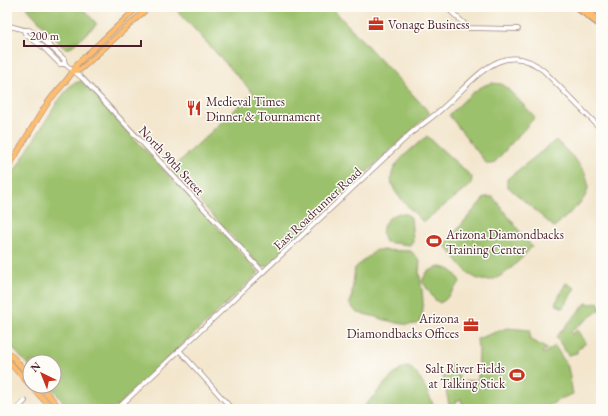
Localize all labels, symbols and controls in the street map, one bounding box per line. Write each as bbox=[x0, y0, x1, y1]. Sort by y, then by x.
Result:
office icon: Vonage Business bbox=[367, 15, 385, 33]
place label: Vonage Business bbox=[388, 16, 469, 33]
scale bar bbox=[24, 22, 141, 48]
text: 200 m bbox=[30, 28, 60, 44]
place label: Medieval Times Dinner & Tournament bbox=[206, 93, 320, 125]
restaurant icon: Medieval Times Dinner & Tournament bbox=[185, 99, 203, 117]
street label: North 90th Street bbox=[135, 122, 208, 199]
street label: East Roadrunner Road bbox=[270, 163, 365, 254]
place label: Arizona Diamondbacks Training Center bbox=[445, 226, 564, 258]
sports icon: Arizona Diamondbacks Training Center bbox=[425, 232, 443, 250]
place label: Arizona Diamondbacks Offices bbox=[347, 310, 460, 342]
office icon: Arizona Diamondbacks Offices bbox=[462, 316, 480, 334]
north arrow bbox=[22, 354, 62, 394]
text: N bbox=[27, 358, 43, 375]
place label: Salt River Fields at Talking Stick bbox=[425, 360, 506, 392]
sports icon: Salt River Fields at Talking Stick bbox=[508, 366, 526, 384]

